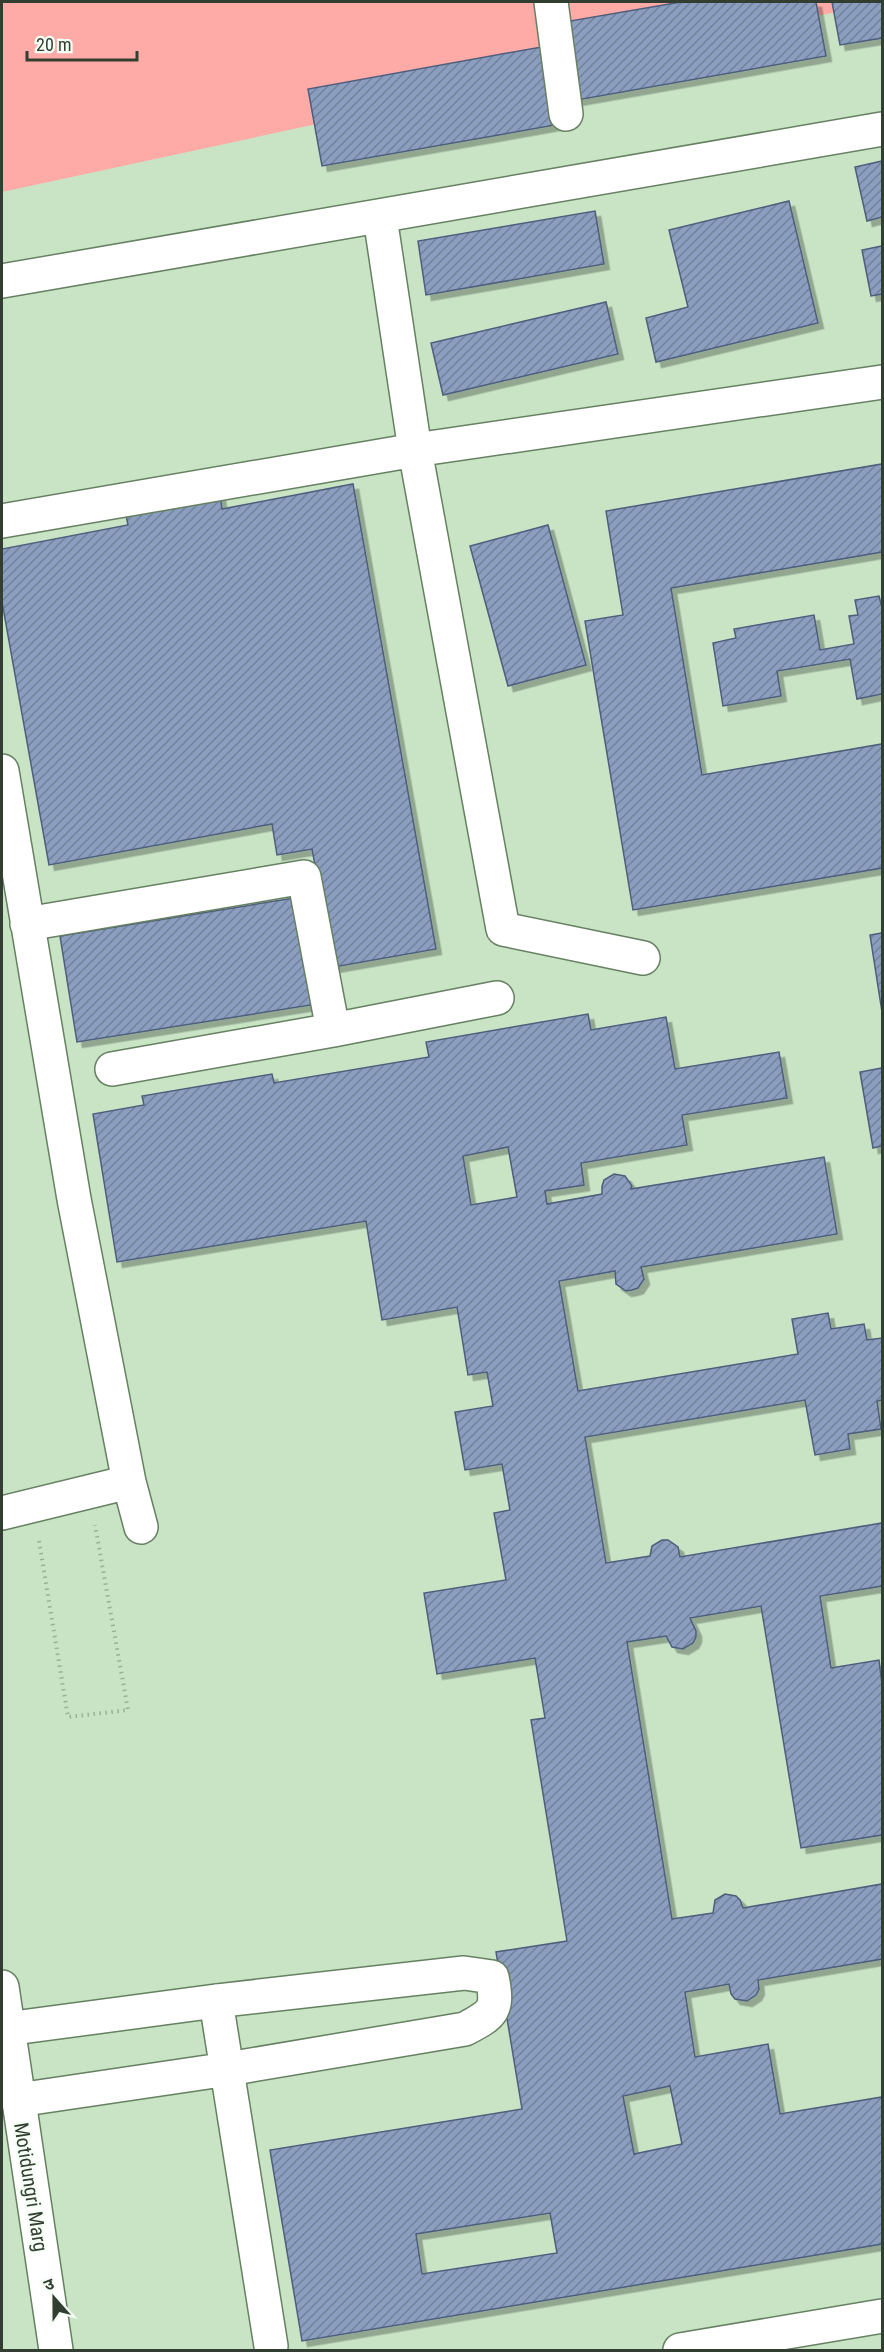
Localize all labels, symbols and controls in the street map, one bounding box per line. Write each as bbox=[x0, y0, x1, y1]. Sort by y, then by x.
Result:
scale bar bbox=[27, 24, 136, 62]
text: 20 m bbox=[36, 34, 71, 55]
street label: Motidungri Marg bbox=[9, 2121, 53, 2253]
north arrow bbox=[24, 2268, 84, 2328]
text: उ bbox=[41, 2274, 57, 2295]

